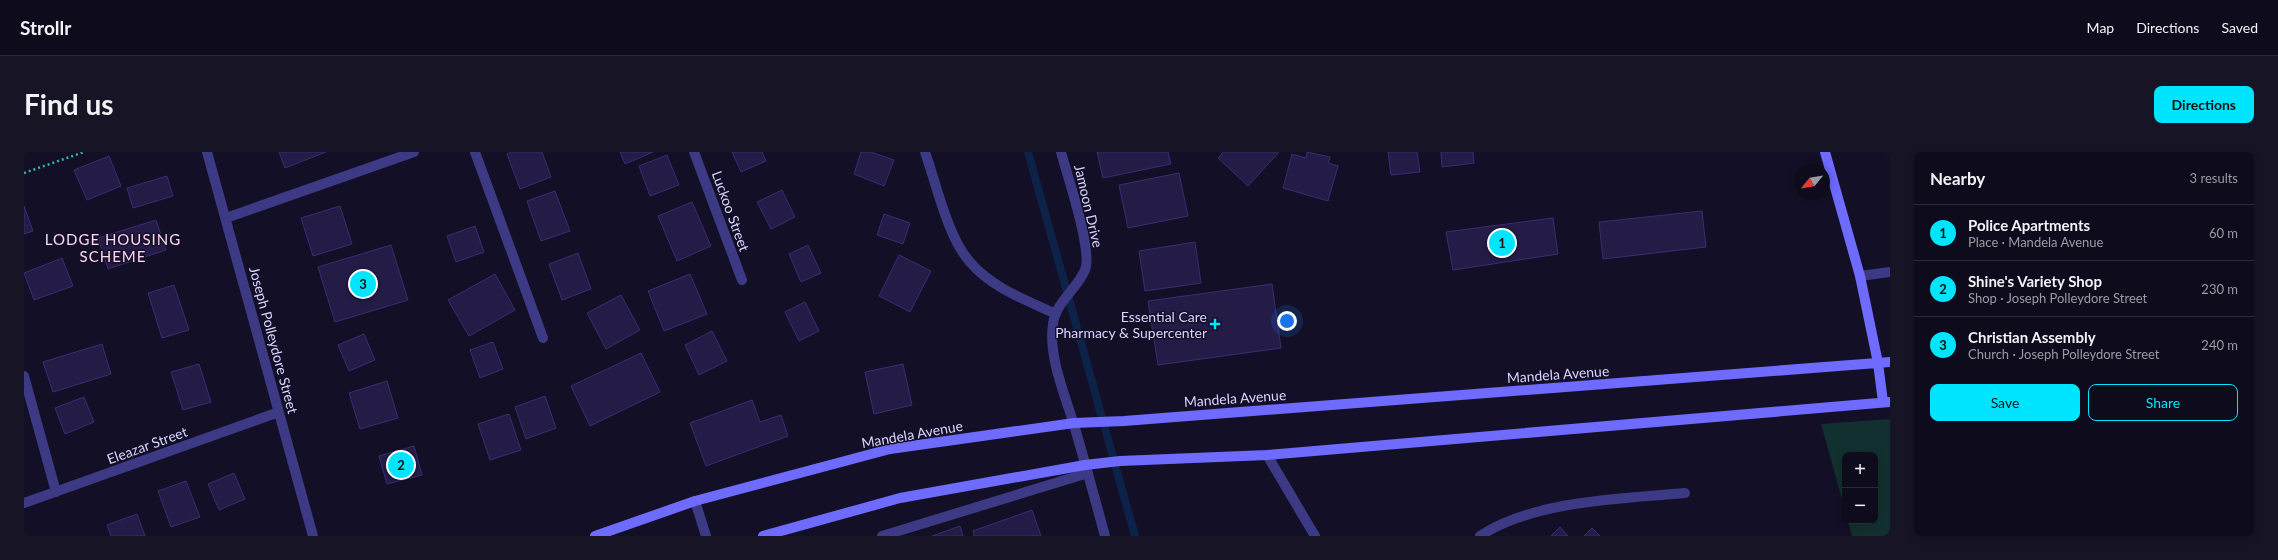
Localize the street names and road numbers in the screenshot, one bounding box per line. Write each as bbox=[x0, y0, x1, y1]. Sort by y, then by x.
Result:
street label: Jamoon Drive bbox=[1071, 163, 1107, 249]
street label: Luckoo Street bbox=[709, 168, 753, 254]
street label: Joseph Polleydore Street bbox=[246, 265, 302, 415]
street label: Mandela Avenue bbox=[1506, 362, 1610, 386]
street label: Mandela Avenue bbox=[1183, 386, 1287, 410]
street label: Mandela Avenue bbox=[860, 417, 964, 451]
street label: Eleazar Street bbox=[105, 423, 189, 467]

